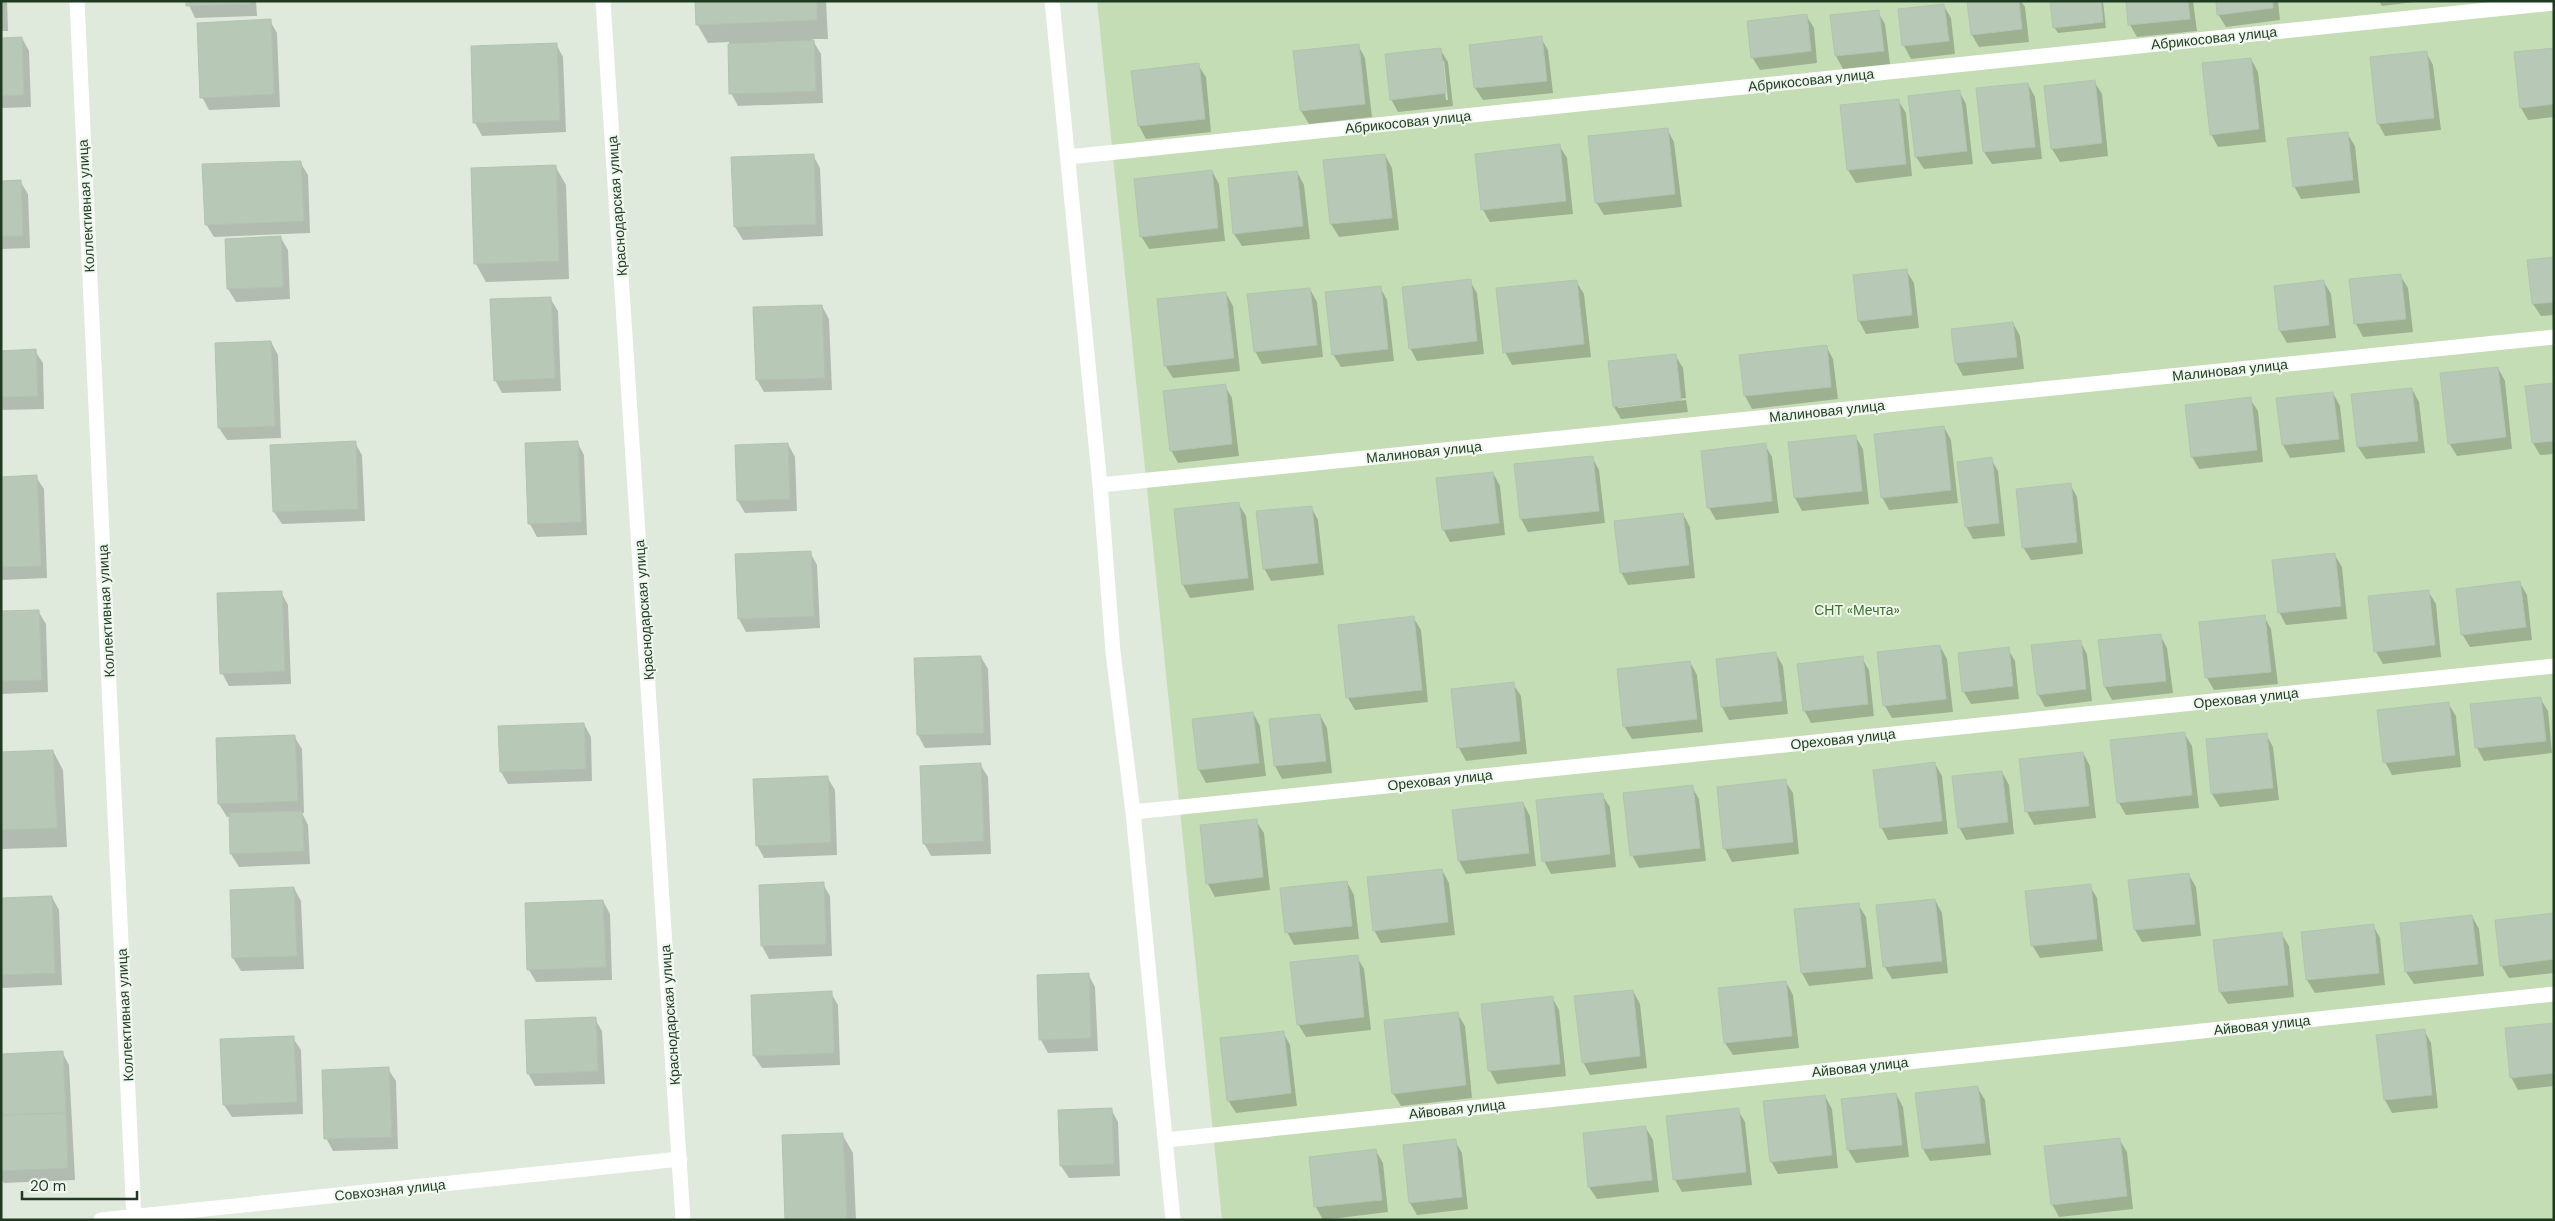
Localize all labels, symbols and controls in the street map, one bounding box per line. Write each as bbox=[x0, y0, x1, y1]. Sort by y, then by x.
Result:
street label: Абрикосовая улица bbox=[2150, 22, 2278, 54]
street label: Абрикосовая улица bbox=[1747, 64, 1875, 96]
street label: Абрикосовая улица bbox=[1344, 106, 1472, 138]
street label: Краснодарская улица bbox=[603, 135, 631, 277]
street label: Коллективная улица bbox=[74, 139, 98, 273]
street label: Малиновая улица bbox=[2171, 355, 2289, 385]
street label: Малиновая улица bbox=[1768, 396, 1886, 426]
street label: Малиновая улица bbox=[1365, 437, 1483, 467]
street label: Краснодарская улица bbox=[630, 539, 658, 681]
street label: Коллективная улица bbox=[94, 544, 118, 678]
park label: СНТ «Мечта» bbox=[1814, 601, 1900, 619]
street label: Ореховая улица bbox=[2193, 684, 2300, 712]
street label: Ореховая улица bbox=[1790, 725, 1897, 753]
street label: Ореховая улица bbox=[1387, 766, 1494, 794]
street label: Краснодарская улица bbox=[656, 944, 684, 1086]
street label: Коллективная улица bbox=[113, 948, 137, 1082]
street label: Айвовая улица bbox=[2213, 1011, 2311, 1039]
street label: Айвовая улица bbox=[1811, 1053, 1909, 1081]
street label: Айвовая улица bbox=[1408, 1095, 1506, 1123]
scale bar bbox=[22, 1168, 138, 1200]
street label: Совхозная улица bbox=[334, 1175, 447, 1205]
text: 20 m bbox=[30, 1176, 66, 1196]

